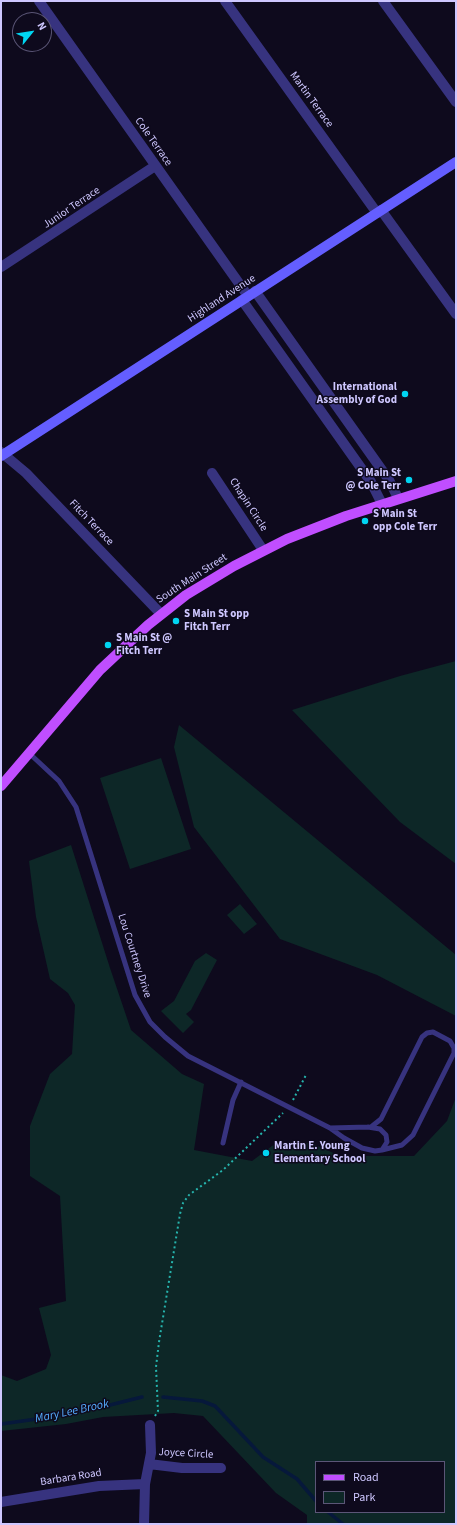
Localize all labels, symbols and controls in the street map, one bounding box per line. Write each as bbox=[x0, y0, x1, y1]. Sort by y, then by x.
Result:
north arrow bbox=[12, 12, 52, 52]
text: N bbox=[34, 19, 50, 33]
street label: Martin Terrace bbox=[286, 70, 336, 130]
street label: Cole Terrace bbox=[131, 115, 175, 169]
street label: Junior Terrace bbox=[41, 184, 103, 232]
street label: Highland Avenue bbox=[186, 272, 258, 326]
place label: International Assembly of God bbox=[317, 381, 397, 407]
marker: International Assembly of God bbox=[400, 389, 410, 399]
place label: S Main St @ Cole Terr bbox=[346, 467, 401, 493]
marker: S Main St @ Cole Terr bbox=[404, 475, 414, 485]
street label: Chapin Circle bbox=[226, 476, 270, 534]
street label: Fitch Terrace bbox=[66, 497, 116, 549]
place label: S Main St opp Cole Terr bbox=[373, 508, 437, 534]
marker: S Main St opp Cole Terr bbox=[360, 516, 370, 526]
street label: South Main Street bbox=[154, 551, 230, 607]
place label: S Main St opp Fitch Terr bbox=[184, 608, 249, 634]
marker: S Main St opp Fitch Terr bbox=[171, 616, 181, 626]
place label: S Main St @ Fitch Terr bbox=[116, 632, 172, 658]
marker: S Main St @ Fitch Terr bbox=[103, 640, 113, 650]
street label: Lou Courtney Drive bbox=[114, 912, 154, 1000]
place label: Martin E. Young Elementary School bbox=[274, 1140, 365, 1166]
marker: Martin E. Young Elementary School bbox=[261, 1148, 271, 1158]
water label: Mary Lee Brook bbox=[34, 1397, 110, 1427]
street label: Joyce Circle bbox=[158, 1446, 214, 1462]
legend bbox=[315, 1461, 445, 1513]
street label: Barbara Road bbox=[39, 1467, 103, 1489]
text: Road bbox=[353, 1469, 379, 1486]
text: Park bbox=[353, 1489, 375, 1506]

